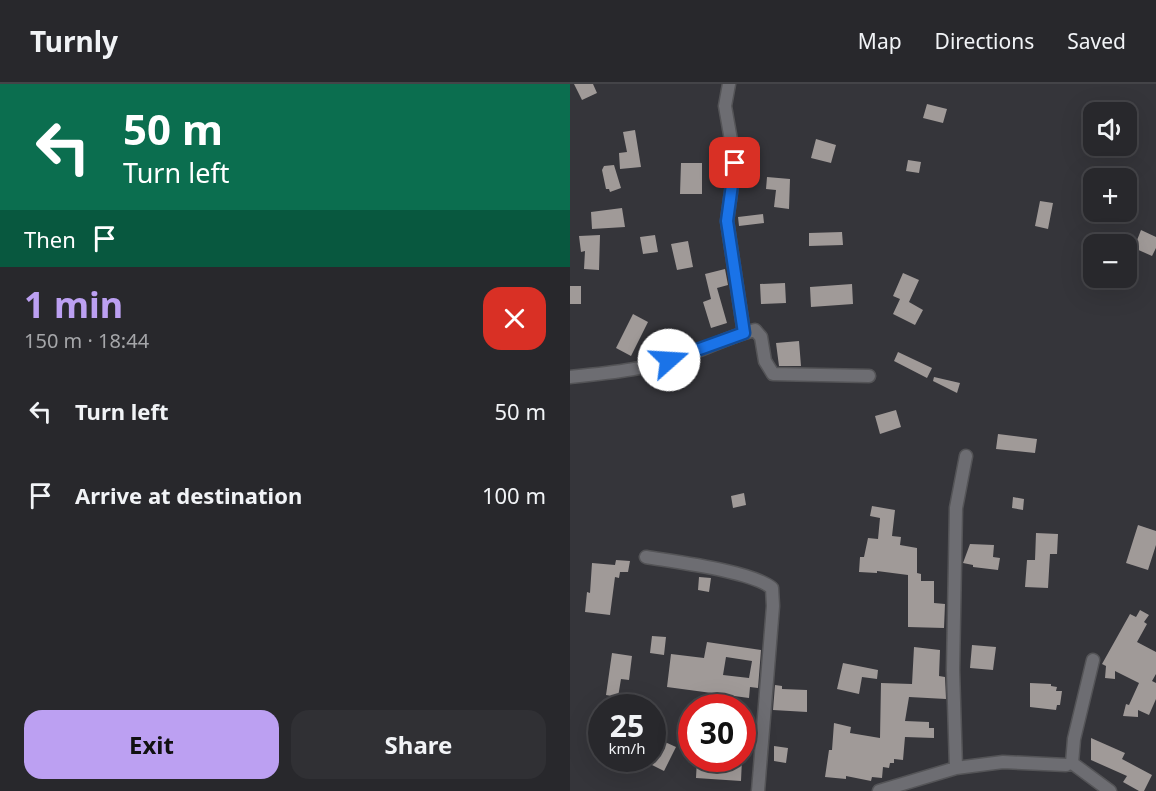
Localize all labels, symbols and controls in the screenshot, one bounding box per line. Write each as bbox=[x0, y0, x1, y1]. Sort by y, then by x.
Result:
text: Turnly bbox=[30, 22, 118, 60]
text: Map bbox=[858, 27, 902, 55]
text: Directions bbox=[935, 27, 1034, 55]
text: Saved bbox=[1067, 27, 1126, 55]
text: 50 m bbox=[123, 100, 223, 157]
map controls bbox=[1083, 102, 1137, 288]
button: sound bbox=[1083, 102, 1137, 156]
icon: left bbox=[24, 108, 102, 186]
pin bbox=[709, 137, 760, 188]
icon: arrive bbox=[718, 146, 751, 179]
text: Turn left bbox=[123, 154, 229, 191]
button: + bbox=[1083, 168, 1137, 222]
icon: arrive bbox=[88, 222, 121, 255]
text: Then bbox=[24, 224, 76, 254]
button: − bbox=[1083, 234, 1137, 288]
text: 1 min bbox=[24, 280, 123, 329]
button: close bbox=[483, 287, 546, 350]
text: 150 m · 18:44 bbox=[24, 327, 149, 354]
position arrow bbox=[637, 328, 701, 392]
icon: left bbox=[24, 395, 57, 428]
text: Turn left bbox=[75, 396, 169, 426]
text: 50 m bbox=[495, 396, 546, 426]
icon: arrive bbox=[24, 479, 57, 512]
text: Arrive at destination bbox=[75, 480, 302, 510]
text: 100 m bbox=[482, 480, 546, 510]
speed limit sign: 30 bbox=[678, 694, 756, 772]
text: 25 bbox=[610, 705, 644, 746]
button: Exit bbox=[24, 710, 279, 779]
button: Share bbox=[291, 710, 546, 779]
text: km/h bbox=[609, 738, 645, 758]

